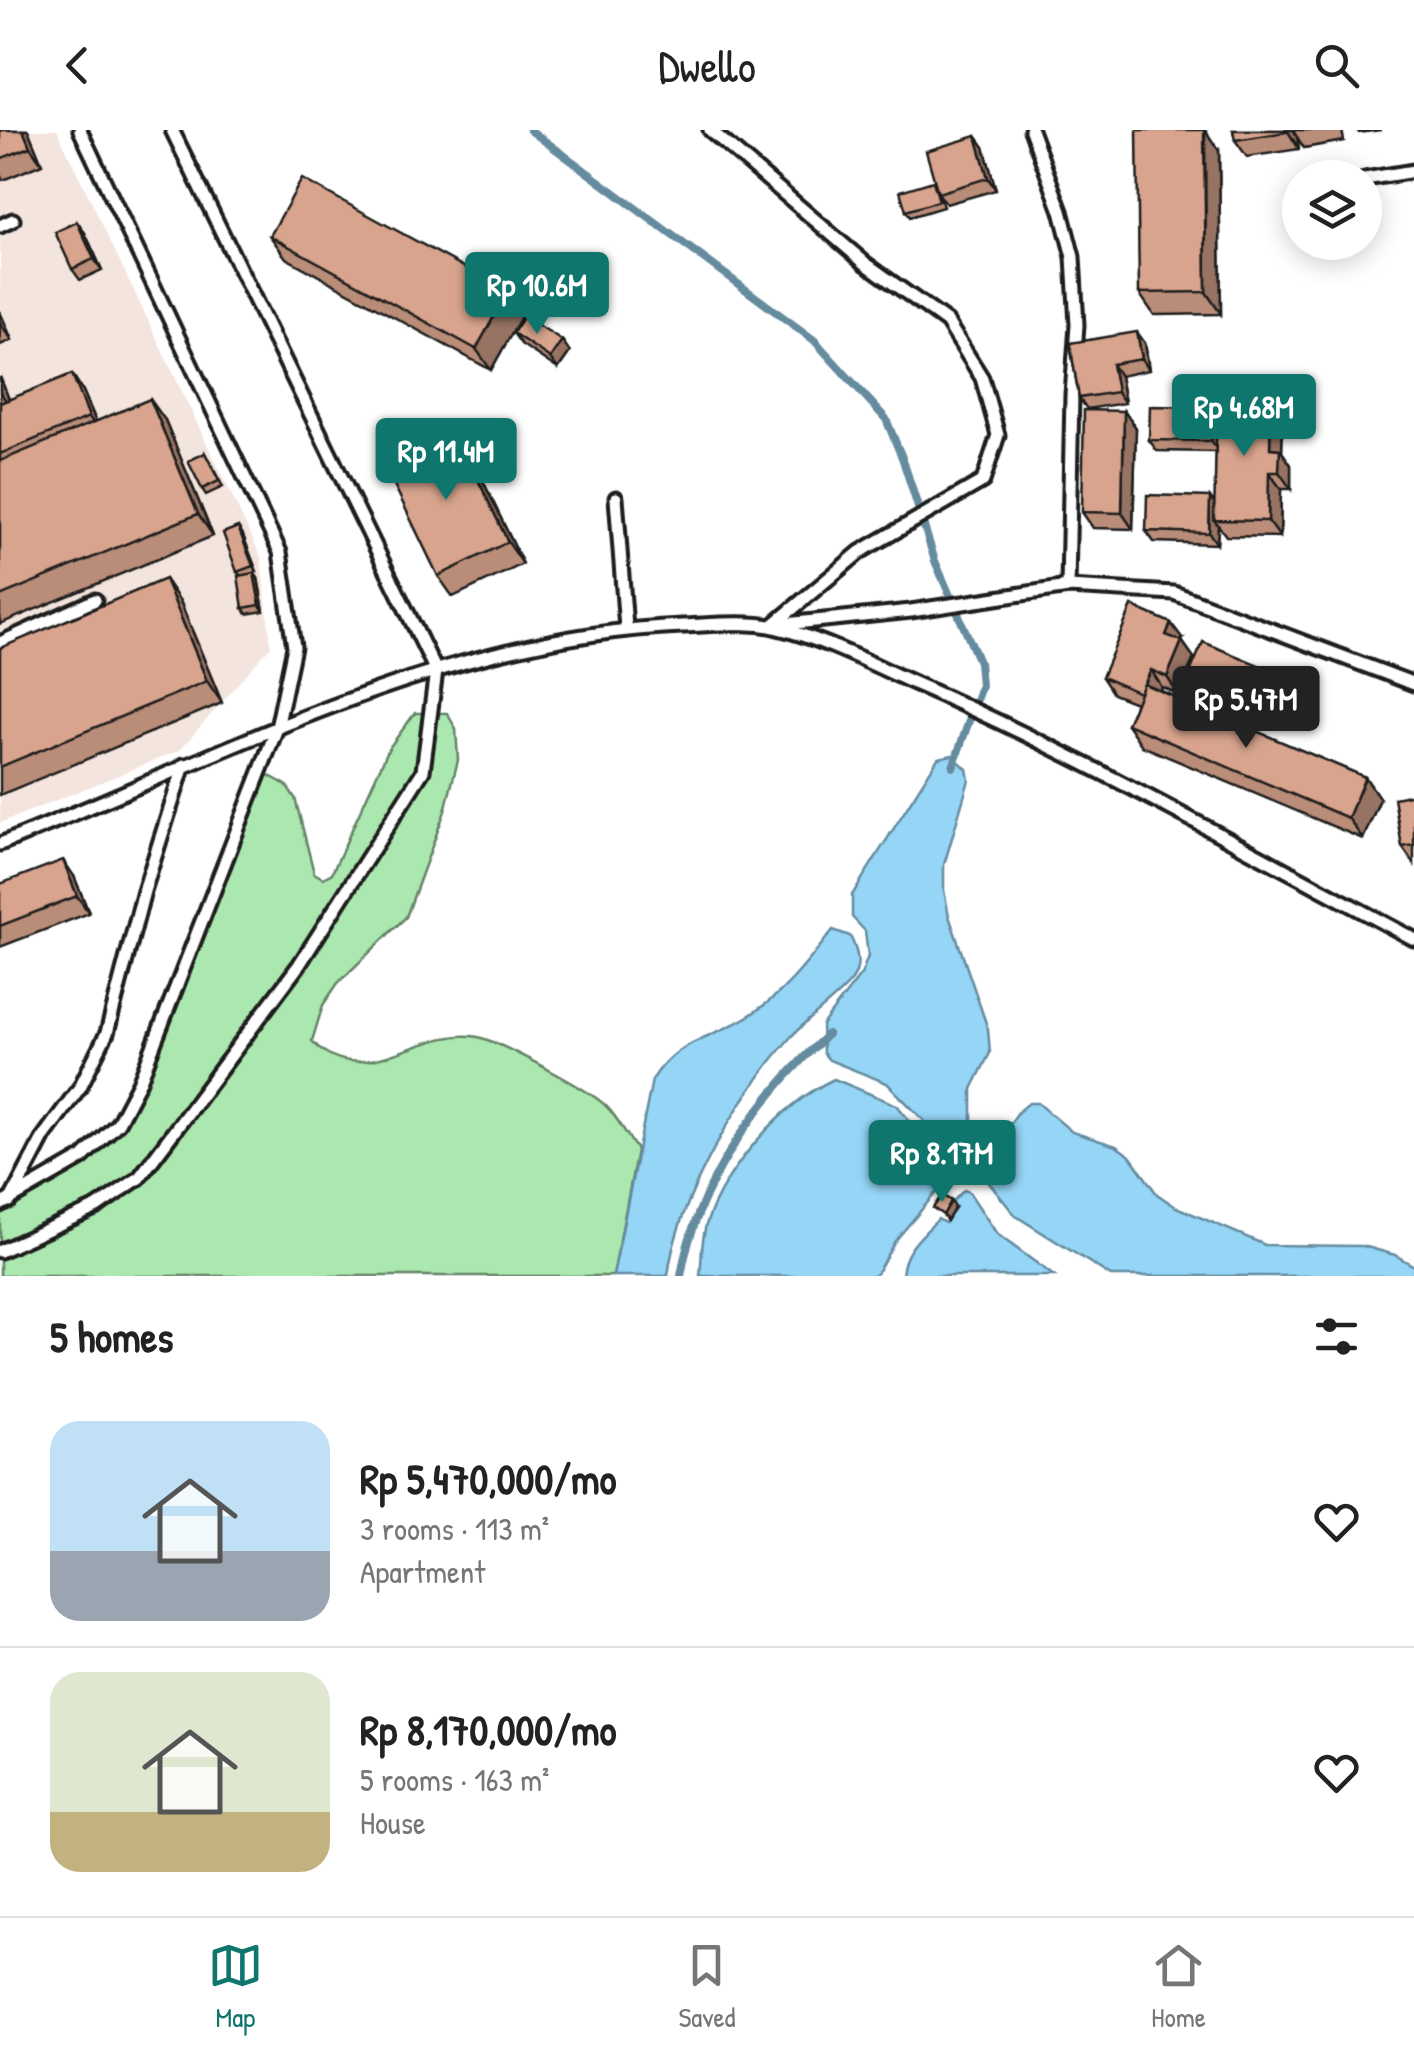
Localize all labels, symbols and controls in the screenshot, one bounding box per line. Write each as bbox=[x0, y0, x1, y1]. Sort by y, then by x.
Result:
text: Dwello bbox=[658, 35, 756, 96]
icon: back bbox=[50, 38, 105, 93]
icon: search bbox=[1309, 38, 1364, 93]
map controls bbox=[1282, 160, 1382, 260]
button: layers bbox=[1282, 160, 1382, 260]
pin: Rp 10.6M bbox=[434, 252, 640, 337]
text: Rp 10.6M bbox=[487, 263, 587, 306]
pin: Rp 4.68M bbox=[1141, 374, 1347, 459]
text: Rp 4.68M bbox=[1194, 385, 1294, 428]
pin: Rp 11.4M bbox=[343, 418, 549, 503]
text: Rp 11.4M bbox=[398, 429, 494, 472]
pin: Rp 5.47M bbox=[1143, 666, 1349, 751]
text: Rp 5.47M bbox=[1195, 677, 1297, 720]
pin: Rp 8.17M bbox=[839, 1120, 1045, 1205]
text: Rp 8.17M bbox=[891, 1131, 993, 1174]
text: 5 homes bbox=[50, 1308, 173, 1365]
icon: filters bbox=[1309, 1309, 1364, 1364]
text: Rp 5,470,000/mo bbox=[360, 1450, 617, 1507]
icon: home bbox=[130, 1461, 250, 1581]
icon: heart bbox=[1309, 1494, 1364, 1549]
text: 3 rooms · 113 m² bbox=[360, 1507, 549, 1550]
text: Apartment bbox=[360, 1550, 485, 1593]
text: Rp 8,170,000/mo bbox=[360, 1701, 616, 1758]
icon: home bbox=[130, 1712, 250, 1832]
icon: heart bbox=[1309, 1745, 1364, 1800]
text: 5 rooms · 163 m² bbox=[360, 1758, 549, 1801]
text: House bbox=[360, 1801, 426, 1844]
tab: Map bbox=[208, 1938, 263, 2036]
tab: Saved bbox=[678, 1938, 736, 2036]
tab: Home bbox=[1151, 1938, 1206, 2036]

